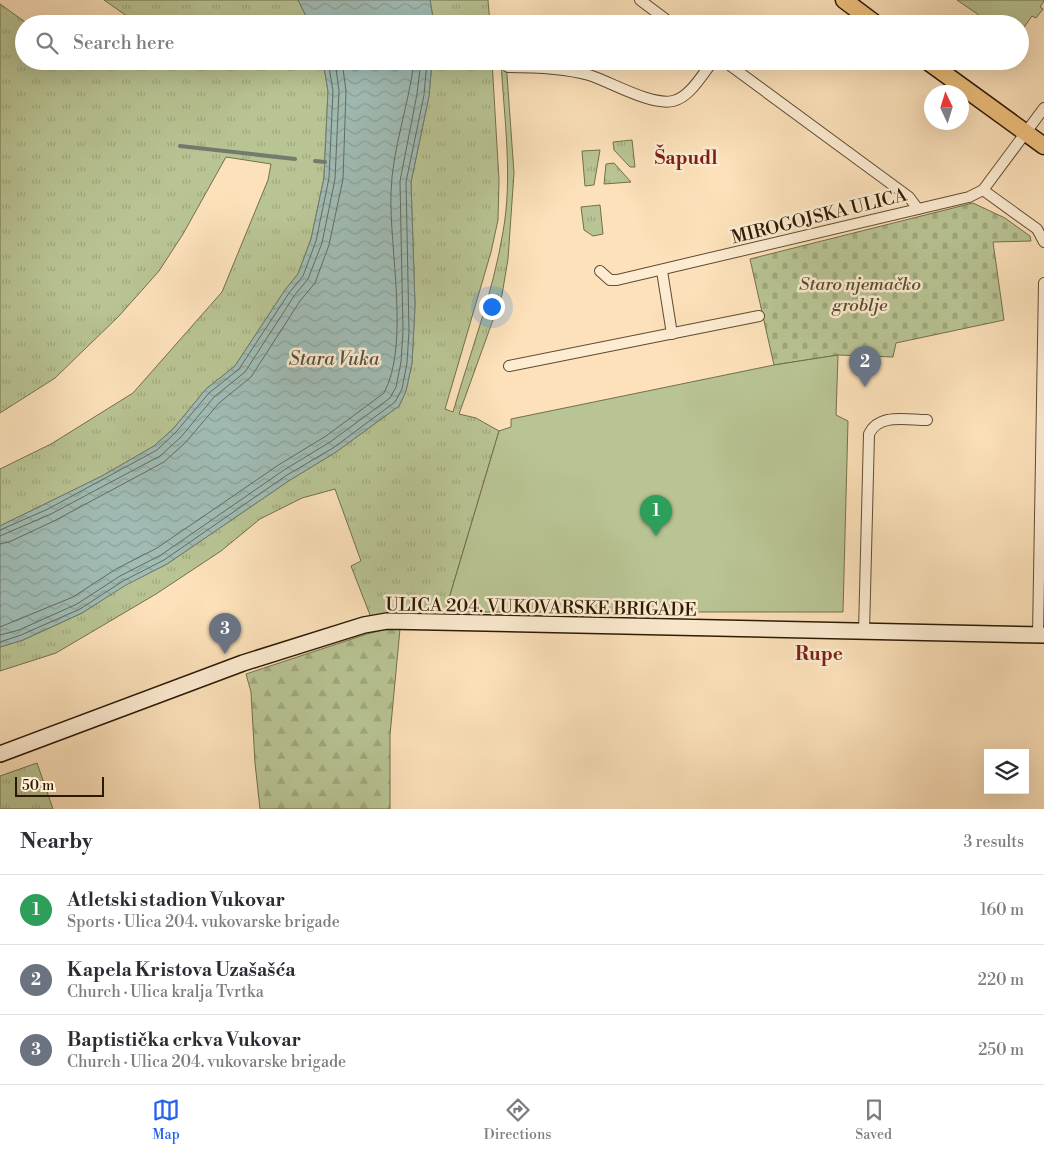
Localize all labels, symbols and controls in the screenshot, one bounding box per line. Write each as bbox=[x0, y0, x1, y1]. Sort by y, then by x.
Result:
search box bbox=[15, 15, 1029, 70]
icon: search bbox=[33, 29, 61, 57]
text: Search here bbox=[73, 31, 174, 55]
north arrow bbox=[924, 85, 969, 130]
district label: Šapudl bbox=[654, 144, 718, 170]
street label: MIROGOJSKA ULICA bbox=[729, 183, 910, 249]
park label: Staro njemačko groblje bbox=[799, 273, 921, 317]
your location bbox=[479, 294, 505, 320]
pin: 2 bbox=[849, 346, 881, 387]
water label: Stara Vuka bbox=[289, 347, 380, 371]
pin: 1 bbox=[640, 495, 672, 536]
street label: ULICA 204. VUKOVARSKE BRIGADE bbox=[385, 593, 697, 622]
pin: 3 bbox=[209, 613, 241, 654]
district label: Rupe bbox=[795, 642, 843, 666]
map controls bbox=[984, 749, 1029, 794]
button: layers bbox=[984, 749, 1029, 794]
scale bar bbox=[15, 774, 104, 797]
text: 50 m bbox=[22, 777, 54, 795]
text: Nearby bbox=[20, 829, 93, 855]
text: 3 results bbox=[963, 832, 1024, 852]
text: Atletski stadion Vukovar bbox=[67, 888, 285, 912]
text: 1 bbox=[32, 900, 40, 920]
text: 160 m bbox=[980, 900, 1024, 920]
text: Sports · Ulica 204. vukovarske brigade bbox=[67, 912, 340, 932]
text: Kapela Kristova Uzašašća bbox=[67, 958, 296, 982]
text: 2 bbox=[31, 970, 41, 990]
text: 220 m bbox=[978, 970, 1024, 990]
text: Church · Ulica kralja Tvrtka bbox=[67, 982, 264, 1002]
text: Baptistička crkva Vukovar bbox=[67, 1028, 301, 1052]
text: 3 bbox=[31, 1040, 41, 1060]
text: 250 m bbox=[978, 1040, 1024, 1060]
text: Church · Ulica 204. vukovarske brigade bbox=[67, 1052, 346, 1072]
tab: Map bbox=[152, 1096, 180, 1144]
tab: Directions bbox=[484, 1096, 551, 1144]
tab: Saved bbox=[855, 1096, 892, 1144]

